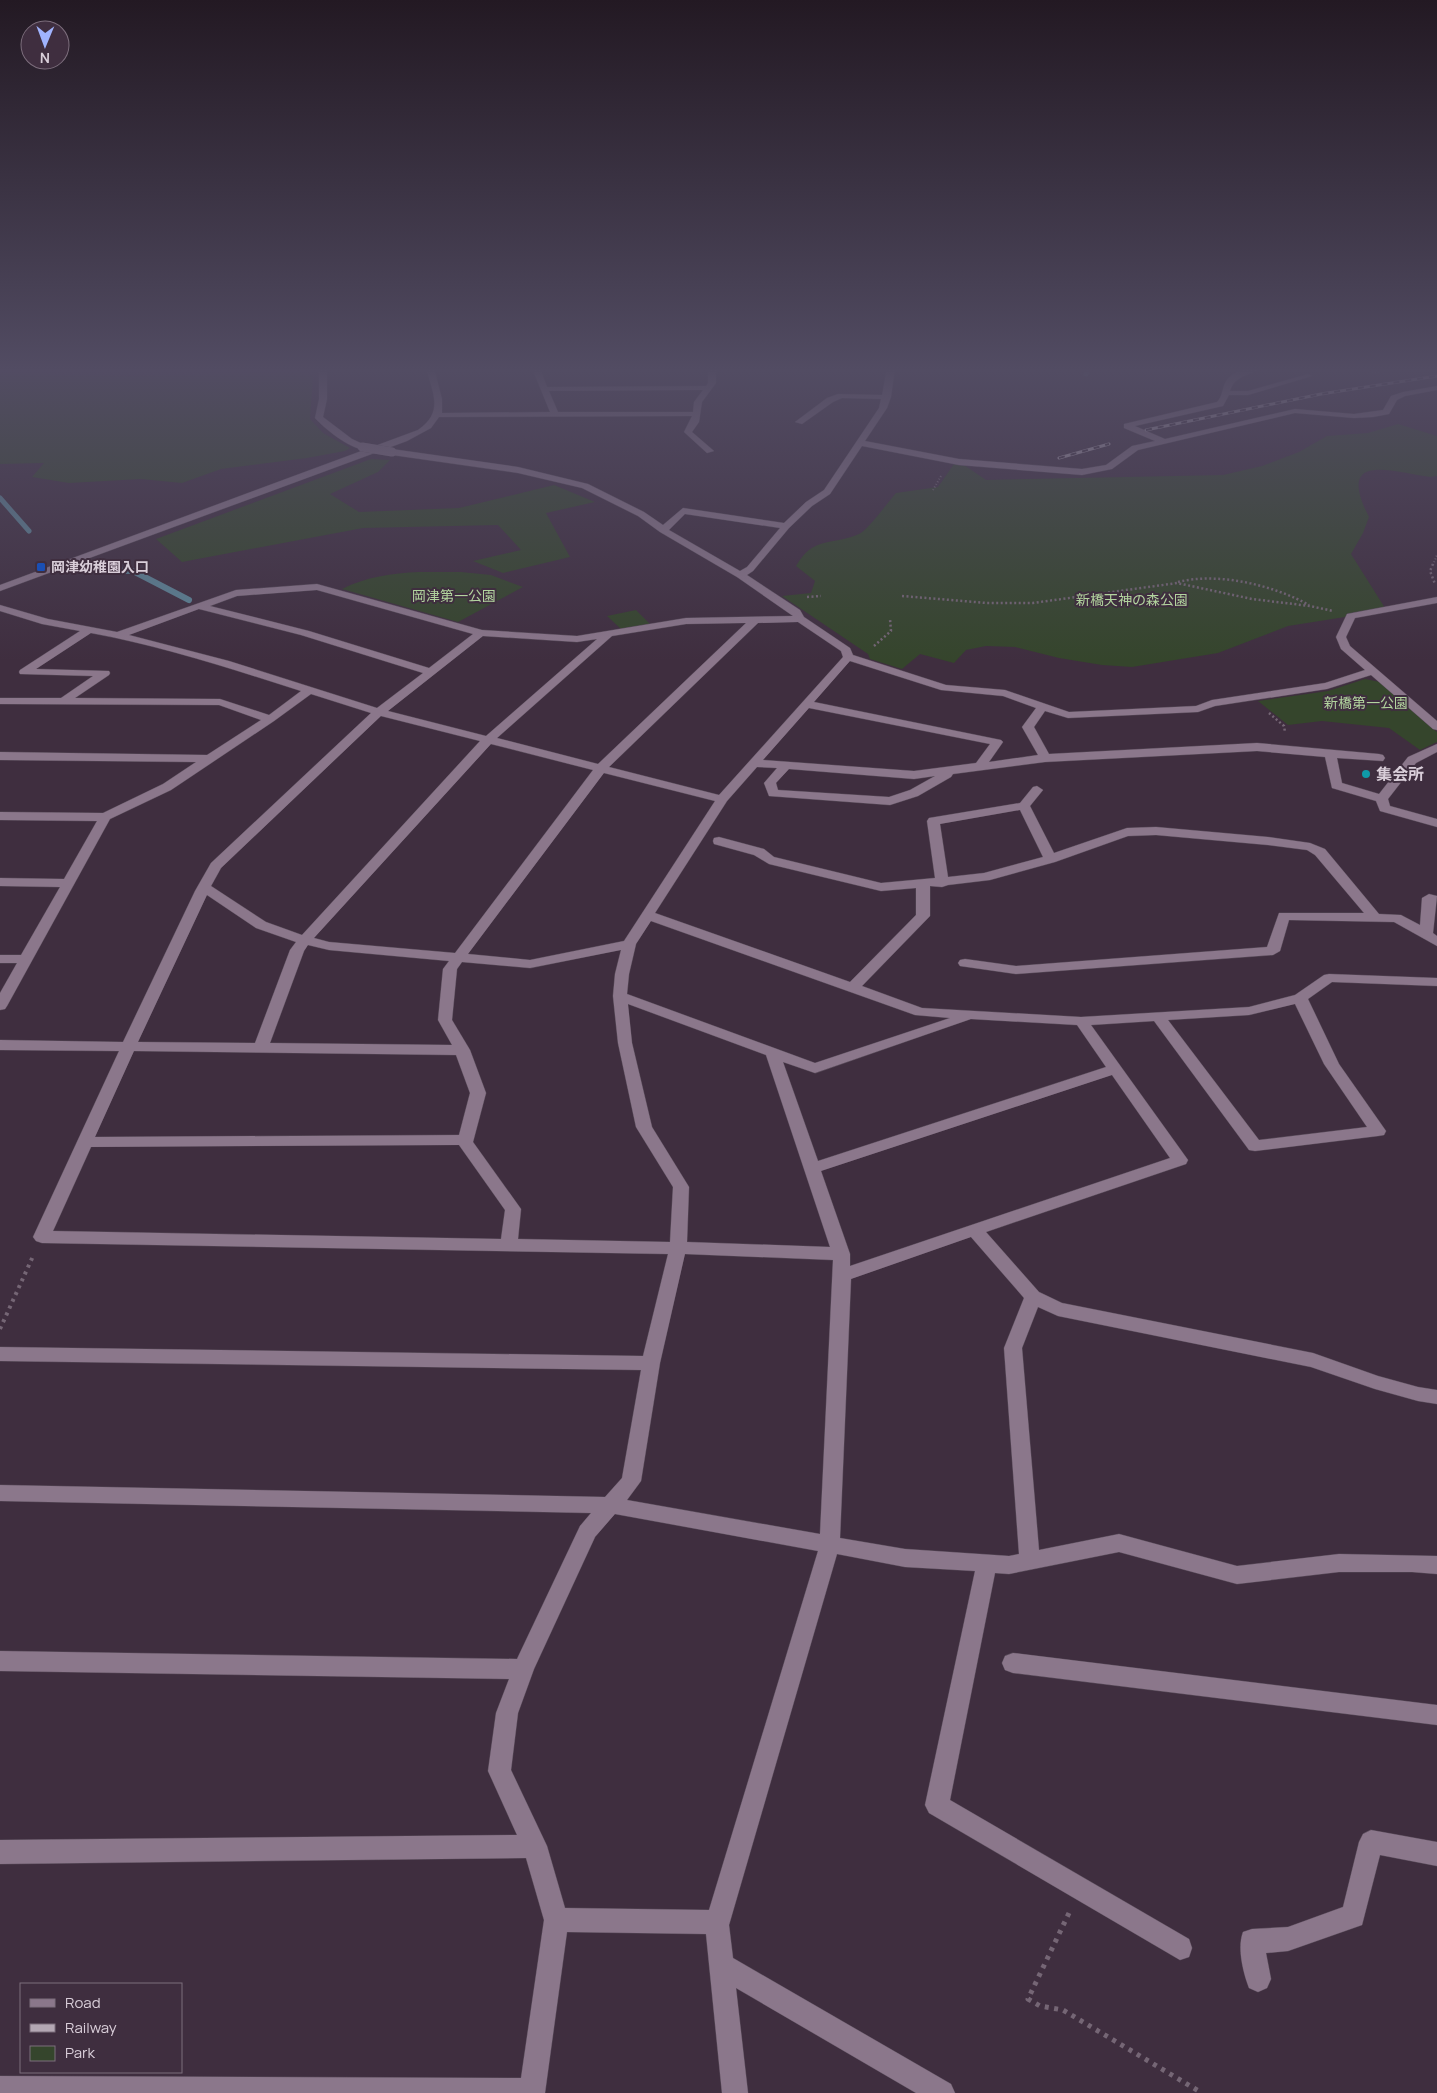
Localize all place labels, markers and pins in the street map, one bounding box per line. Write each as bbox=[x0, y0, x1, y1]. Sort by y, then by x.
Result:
place label: 岡津幼稚園入口 bbox=[51, 557, 149, 576]
marker: 岡津幼稚園入口 bbox=[35, 561, 47, 573]
place label: 集会所 bbox=[1376, 763, 1424, 785]
marker: 集会所 bbox=[1360, 768, 1372, 780]

